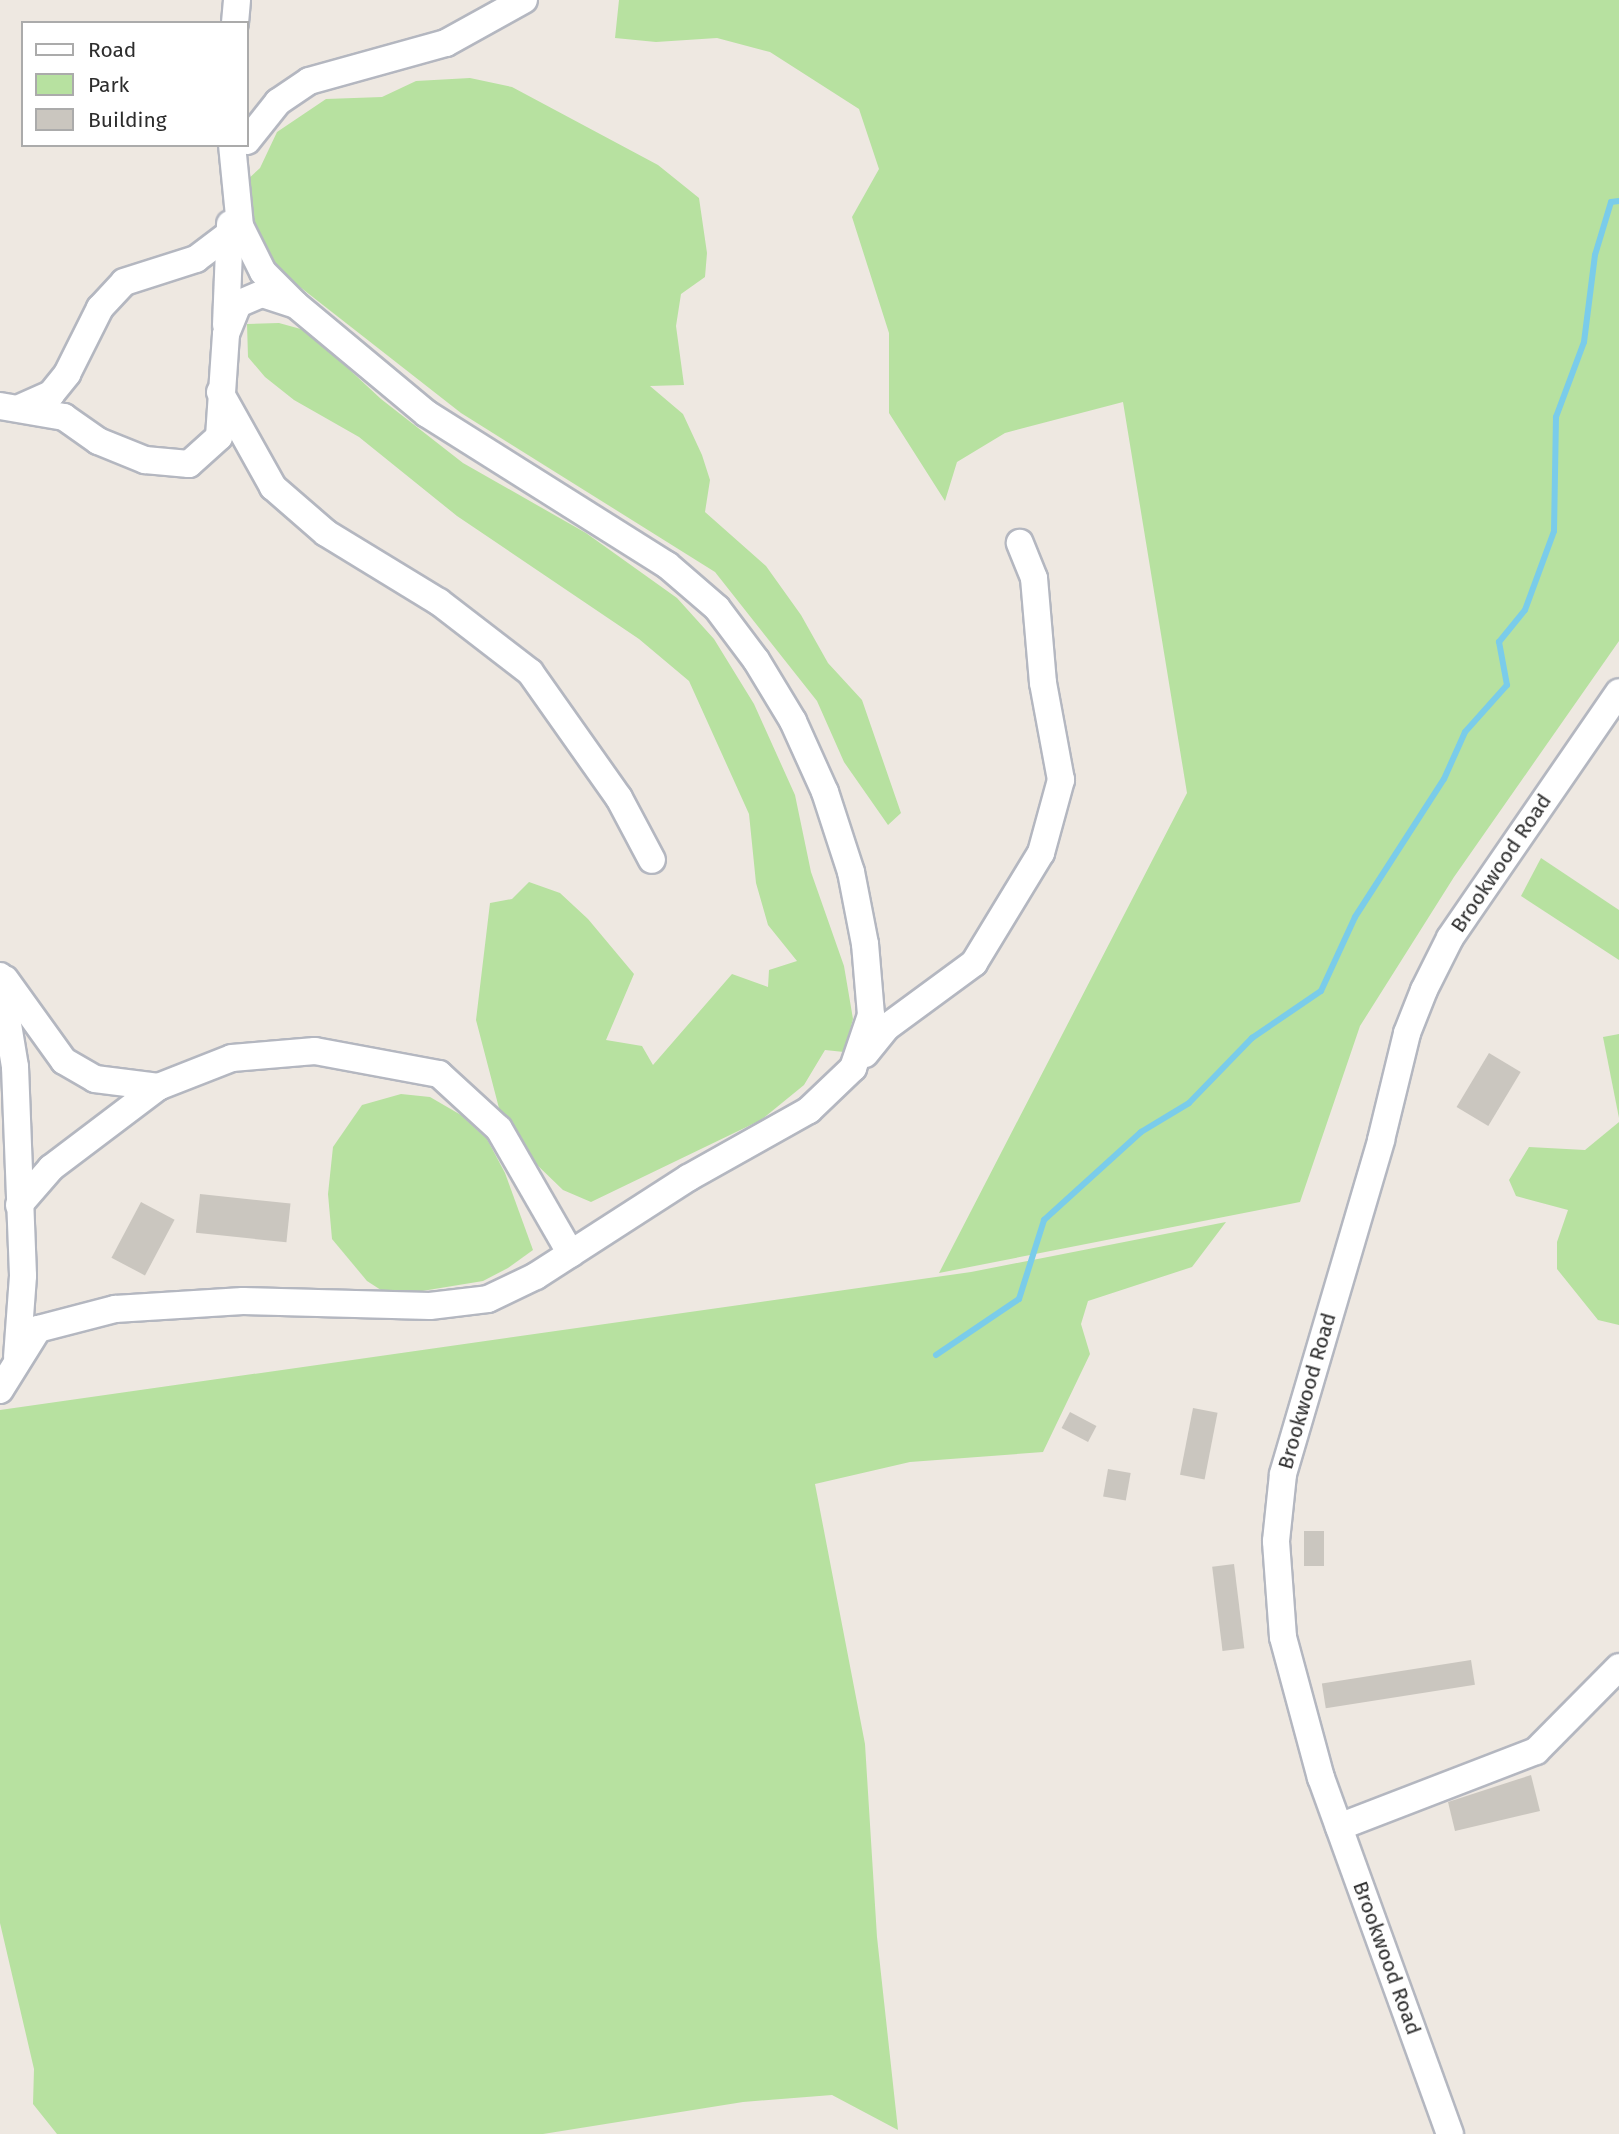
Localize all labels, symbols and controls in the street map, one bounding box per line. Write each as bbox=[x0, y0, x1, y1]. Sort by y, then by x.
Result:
legend bbox=[21, 21, 248, 147]
text: Road bbox=[88, 37, 136, 63]
text: Park bbox=[88, 72, 129, 98]
text: Building bbox=[88, 107, 167, 133]
street label: Brookwood Road bbox=[1445, 789, 1557, 937]
street label: Brookwood Road bbox=[1273, 1310, 1341, 1472]
street label: Brookwood Road bbox=[1348, 1878, 1426, 2038]

